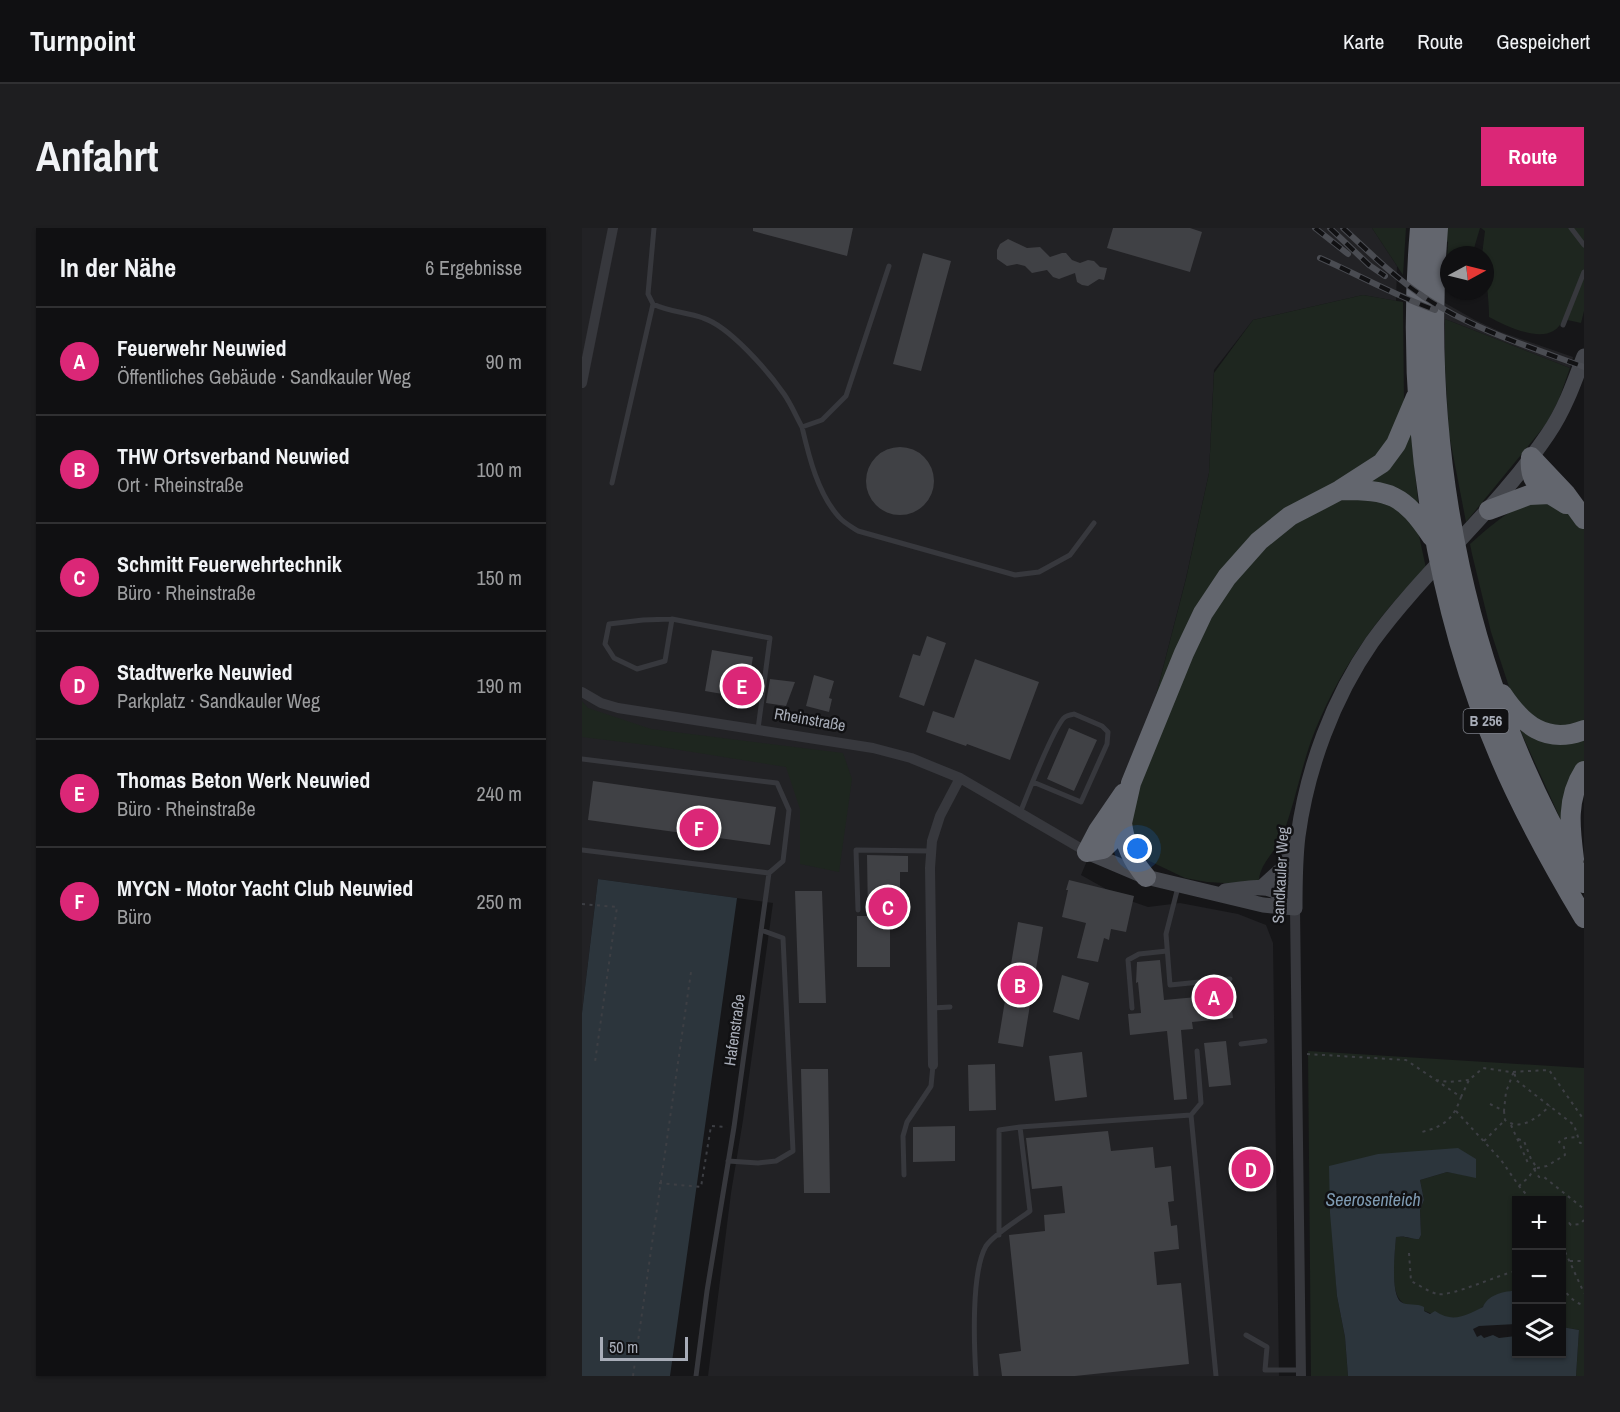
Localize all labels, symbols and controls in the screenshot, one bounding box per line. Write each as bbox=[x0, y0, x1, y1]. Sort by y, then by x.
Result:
text: Turnpoint bbox=[30, 22, 135, 60]
text: Karte bbox=[1343, 27, 1384, 56]
text: Route bbox=[1417, 27, 1463, 56]
text: Gespeichert bbox=[1496, 27, 1590, 56]
button: Route bbox=[1481, 127, 1584, 186]
text: Anfahrt bbox=[36, 128, 158, 184]
north arrow bbox=[1440, 246, 1494, 300]
text: In der Nähe bbox=[60, 250, 176, 285]
text: 6 Ergebnisse bbox=[425, 254, 522, 281]
text: Feuerwehr Neuwied bbox=[117, 333, 287, 363]
text: A bbox=[74, 348, 85, 375]
text: 90 m bbox=[486, 348, 522, 375]
text: Öffentliches Gebäude · Sandkauler Weg bbox=[117, 363, 411, 390]
text: THW Ortsverband Neuwied bbox=[117, 441, 350, 471]
text: B bbox=[74, 456, 85, 483]
text: 100 m bbox=[476, 456, 522, 483]
text: Ort · Rheinstraße bbox=[117, 471, 244, 498]
text: Schmitt Feuerwehrtechnik bbox=[117, 549, 342, 579]
text: C bbox=[74, 564, 85, 591]
text: 150 m bbox=[476, 564, 522, 591]
text: Büro · Rheinstraße bbox=[117, 579, 256, 606]
text: Stadtwerke Neuwied bbox=[117, 657, 292, 687]
pin: E bbox=[722, 664, 762, 708]
text: D bbox=[74, 672, 85, 699]
text: 190 m bbox=[476, 672, 522, 699]
text: Parkplatz · Sandkauler Weg bbox=[117, 687, 320, 714]
street label: Rheinstraße bbox=[773, 702, 847, 736]
road number: B 256 bbox=[1464, 709, 1508, 733]
text: Thomas Beton Werk Neuwied bbox=[117, 765, 370, 795]
text: E bbox=[74, 780, 85, 807]
text: 240 m bbox=[476, 780, 522, 807]
text: Büro · Rheinstraße bbox=[117, 795, 256, 822]
pin: F bbox=[680, 806, 718, 850]
street label: Sandkauler Weg bbox=[1266, 825, 1294, 924]
your location bbox=[1123, 834, 1152, 863]
text: MYCN - Motor Yacht Club Neuwied bbox=[117, 873, 413, 903]
pin: C bbox=[868, 884, 908, 930]
text: F bbox=[74, 888, 85, 915]
text: 250 m bbox=[476, 888, 522, 915]
text: Büro bbox=[117, 903, 152, 930]
pin: B bbox=[1000, 962, 1040, 1008]
pin: A bbox=[1194, 974, 1234, 1020]
street label: Hafenstraße bbox=[718, 993, 750, 1067]
pin: D bbox=[1232, 1146, 1270, 1192]
water label: Seerosenteich bbox=[1325, 1187, 1421, 1212]
map controls bbox=[1512, 1196, 1566, 1358]
button: + bbox=[1512, 1196, 1566, 1250]
button: − bbox=[1512, 1250, 1566, 1304]
button: layers bbox=[1512, 1304, 1566, 1358]
scale bar bbox=[600, 1334, 688, 1362]
text: 50 m bbox=[609, 1336, 638, 1358]

